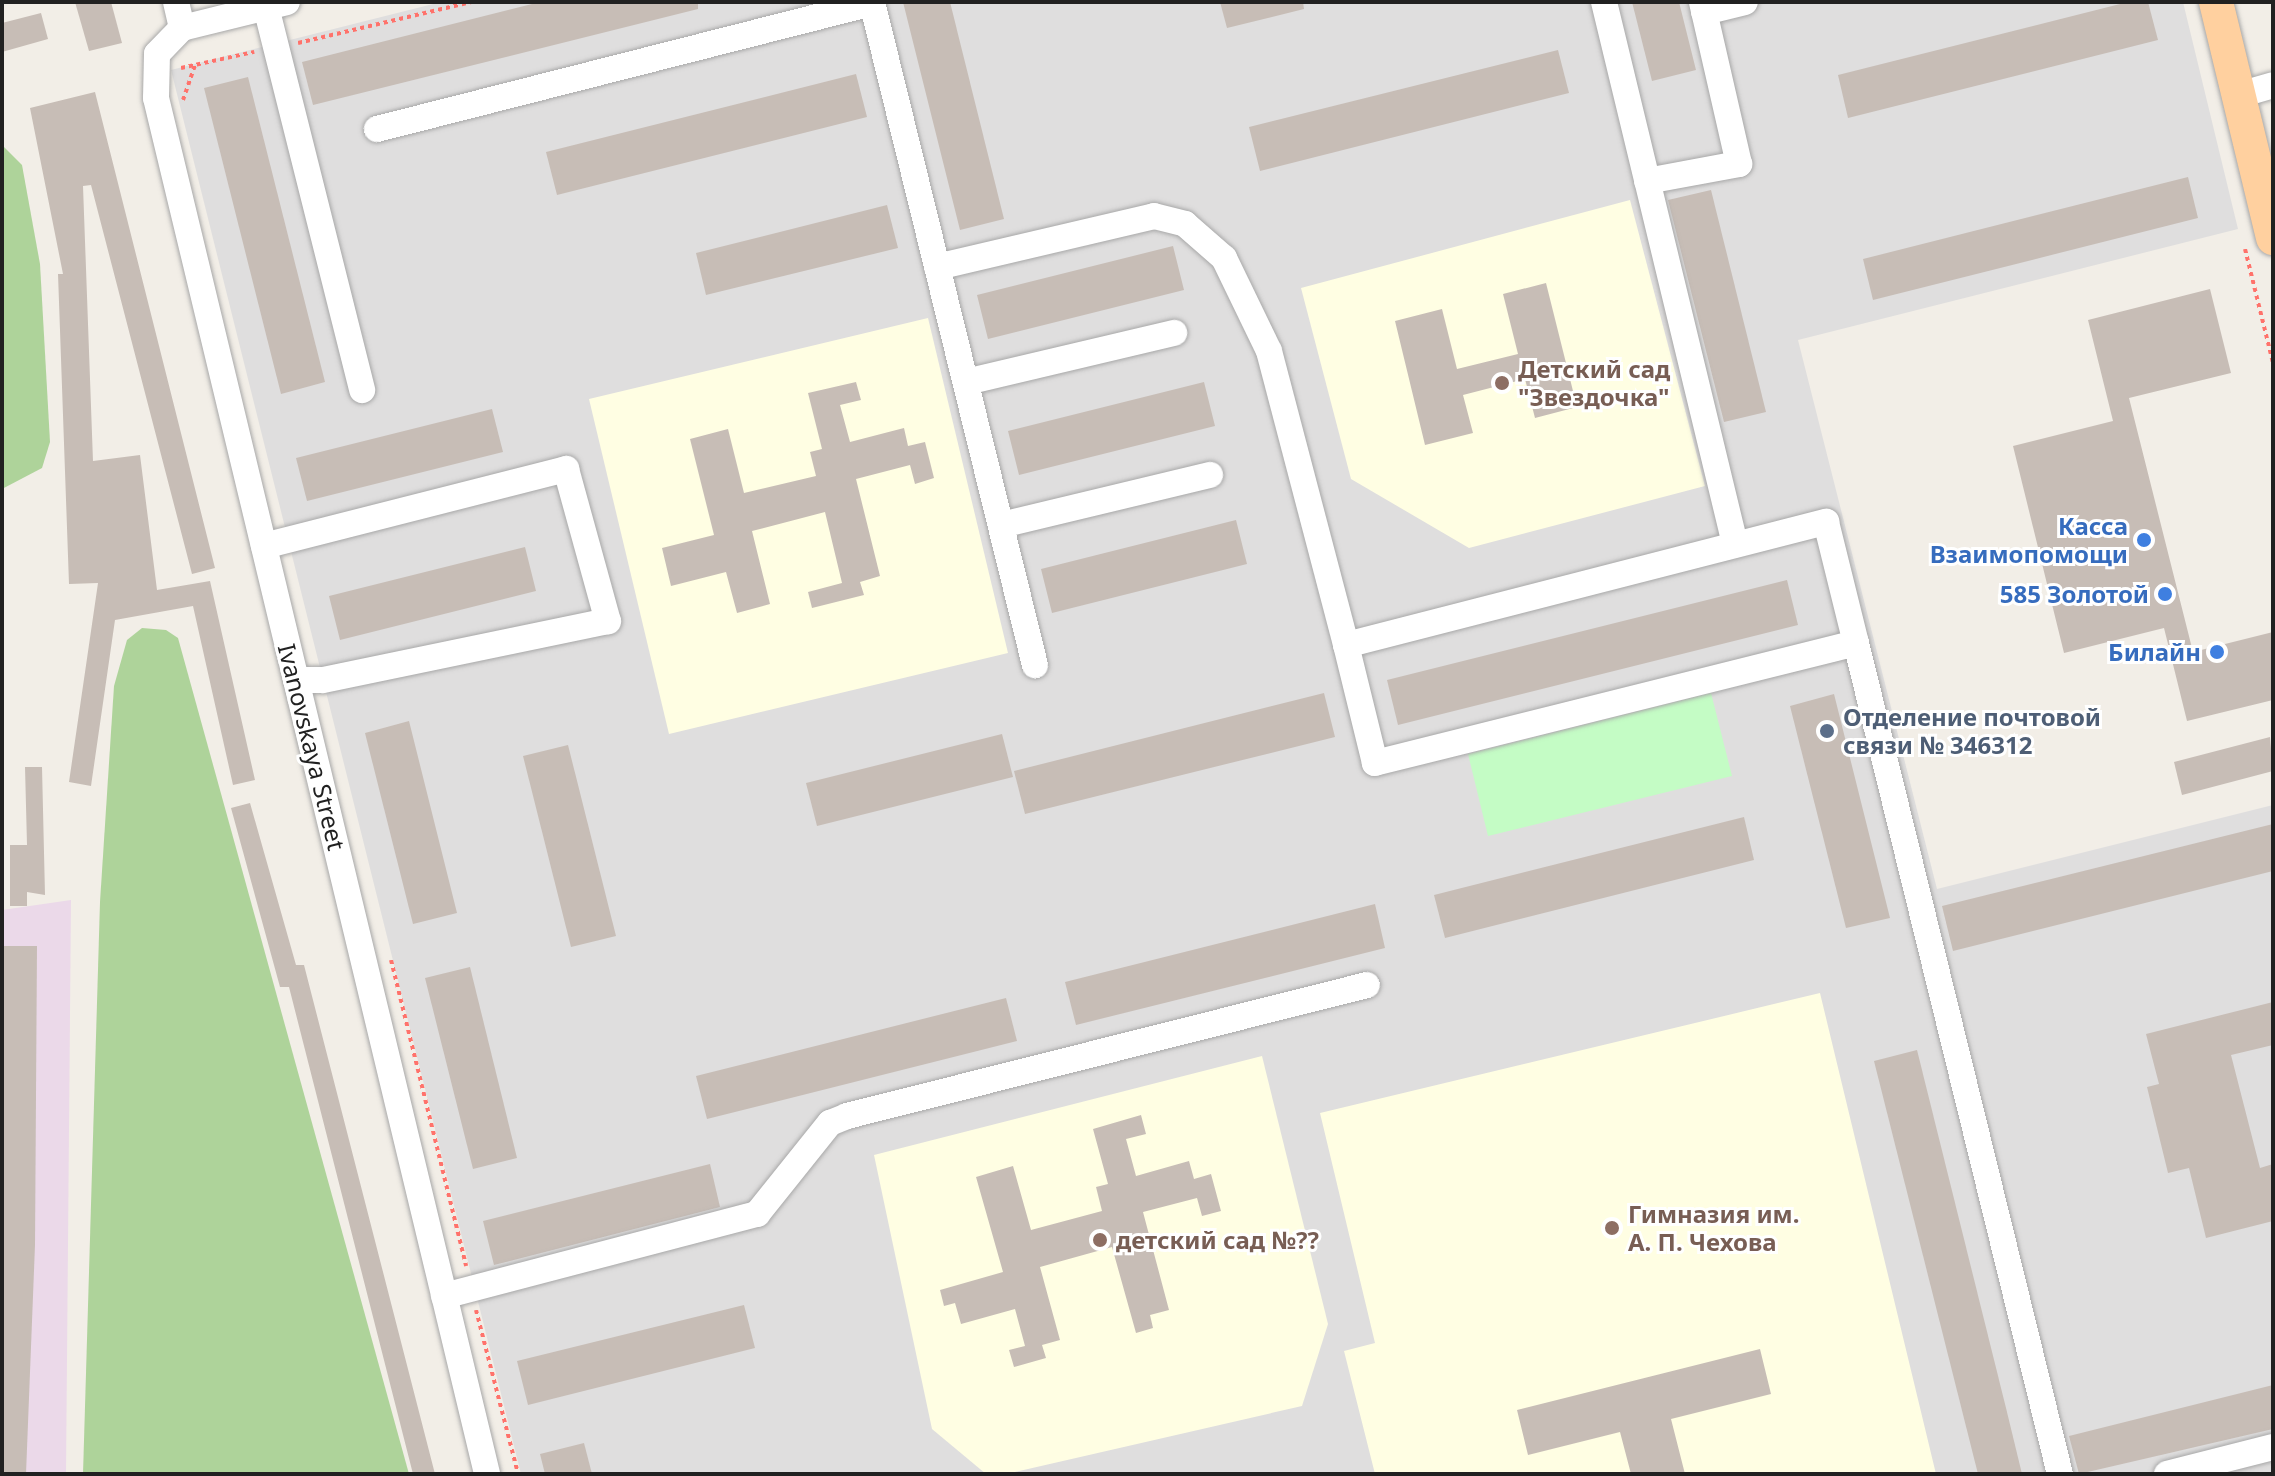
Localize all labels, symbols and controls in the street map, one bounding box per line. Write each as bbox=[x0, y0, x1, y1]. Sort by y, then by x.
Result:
place label: Детский сад "Звездочка" bbox=[1518, 355, 1670, 411]
marker: Детский сад "Звездочка" bbox=[1493, 374, 1511, 392]
place label: Касса Взаимопомощи bbox=[1930, 512, 2128, 568]
marker: Касса Взаимопомощи bbox=[2135, 531, 2153, 549]
place label: 585 Золотой bbox=[2000, 580, 2149, 608]
marker: 585 Золотой bbox=[2156, 585, 2174, 603]
place label: Билайн bbox=[2108, 638, 2201, 666]
street label: Ivanovskaya Street bbox=[272, 641, 352, 853]
marker: Билайн bbox=[2208, 643, 2226, 661]
place label: Отделение почтовой связи № 346312 bbox=[1843, 703, 2101, 759]
marker: Отделение почтовой связи № 346312 bbox=[1818, 722, 1836, 740]
place label: Гимназия им. А. П. Чехова bbox=[1628, 1200, 1799, 1256]
marker: Гимназия им. А. П. Чехова bbox=[1603, 1219, 1621, 1237]
place label: детский сад №?? bbox=[1116, 1226, 1319, 1254]
marker: детский сад №?? bbox=[1091, 1231, 1109, 1249]

